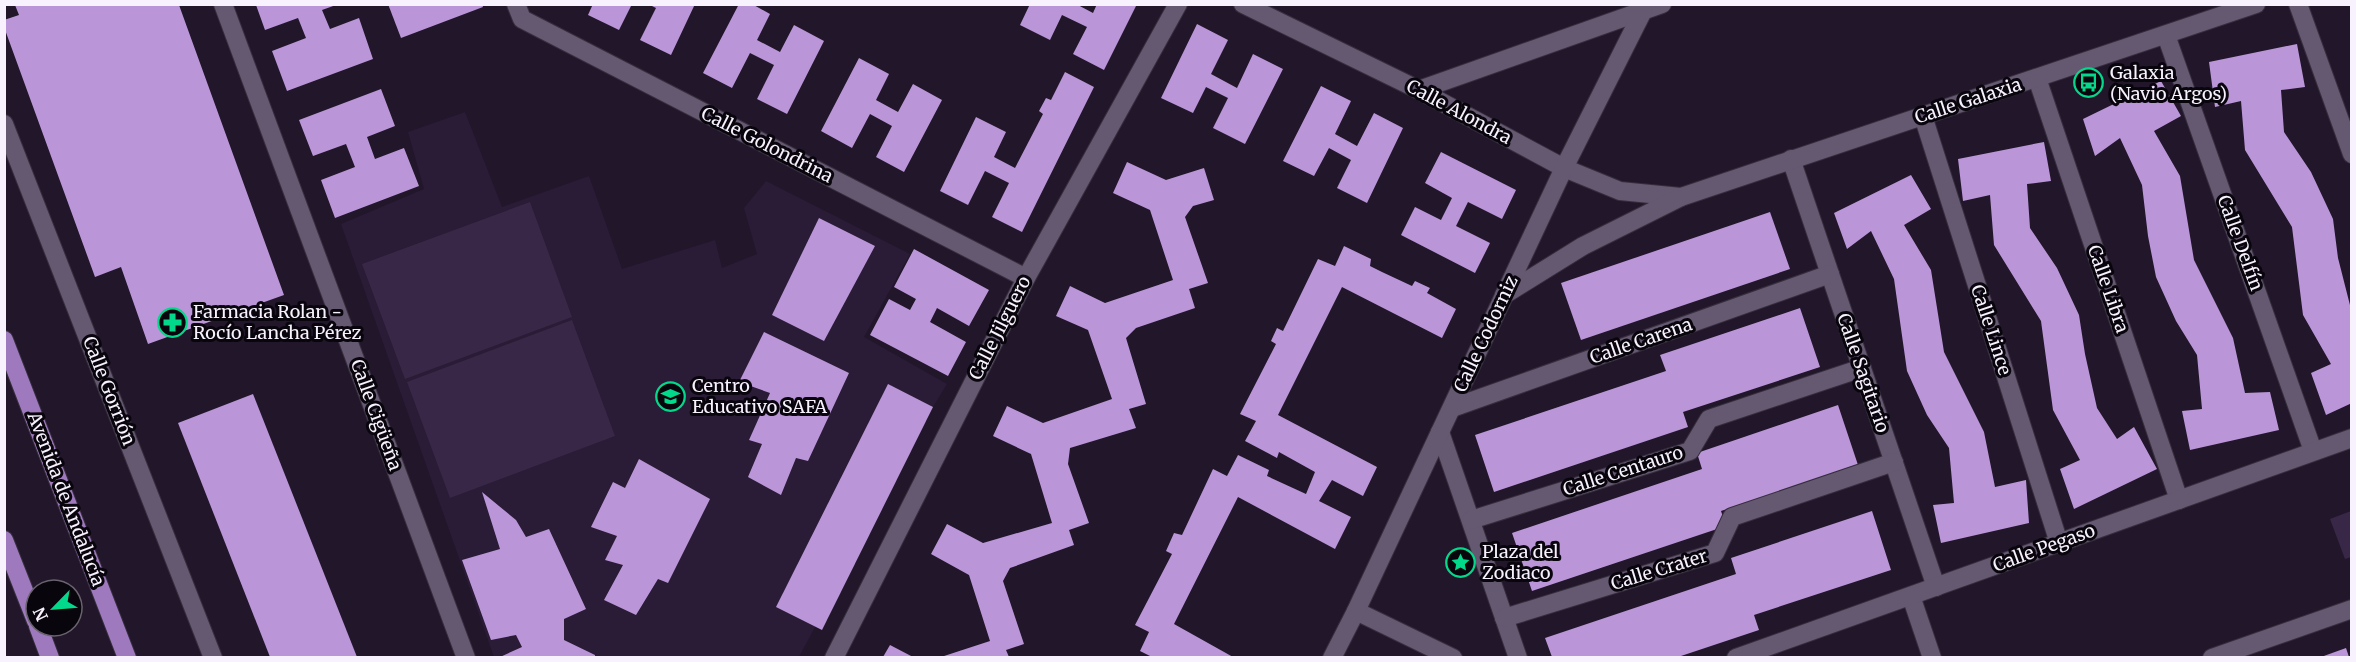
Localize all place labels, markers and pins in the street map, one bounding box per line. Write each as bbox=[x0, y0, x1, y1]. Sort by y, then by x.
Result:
place label: Galaxia (Navio Argos) bbox=[2110, 61, 2227, 105]
bus stop icon: Galaxia (Navio Argos) bbox=[2073, 67, 2105, 99]
place label: Farmacia Rolan - Rocío Lancha Pérez bbox=[193, 300, 362, 344]
pharmacy icon: Farmacia Rolan - Rocío Lancha Pérez bbox=[156, 306, 188, 338]
place label: Centro Educativo SAFA bbox=[692, 374, 827, 418]
school or university icon: Centro Educativo SAFA bbox=[655, 380, 687, 412]
place label: Plaza del Zodiaco bbox=[1482, 540, 1559, 584]
place icon: Plaza del Zodiaco bbox=[1445, 546, 1477, 578]

